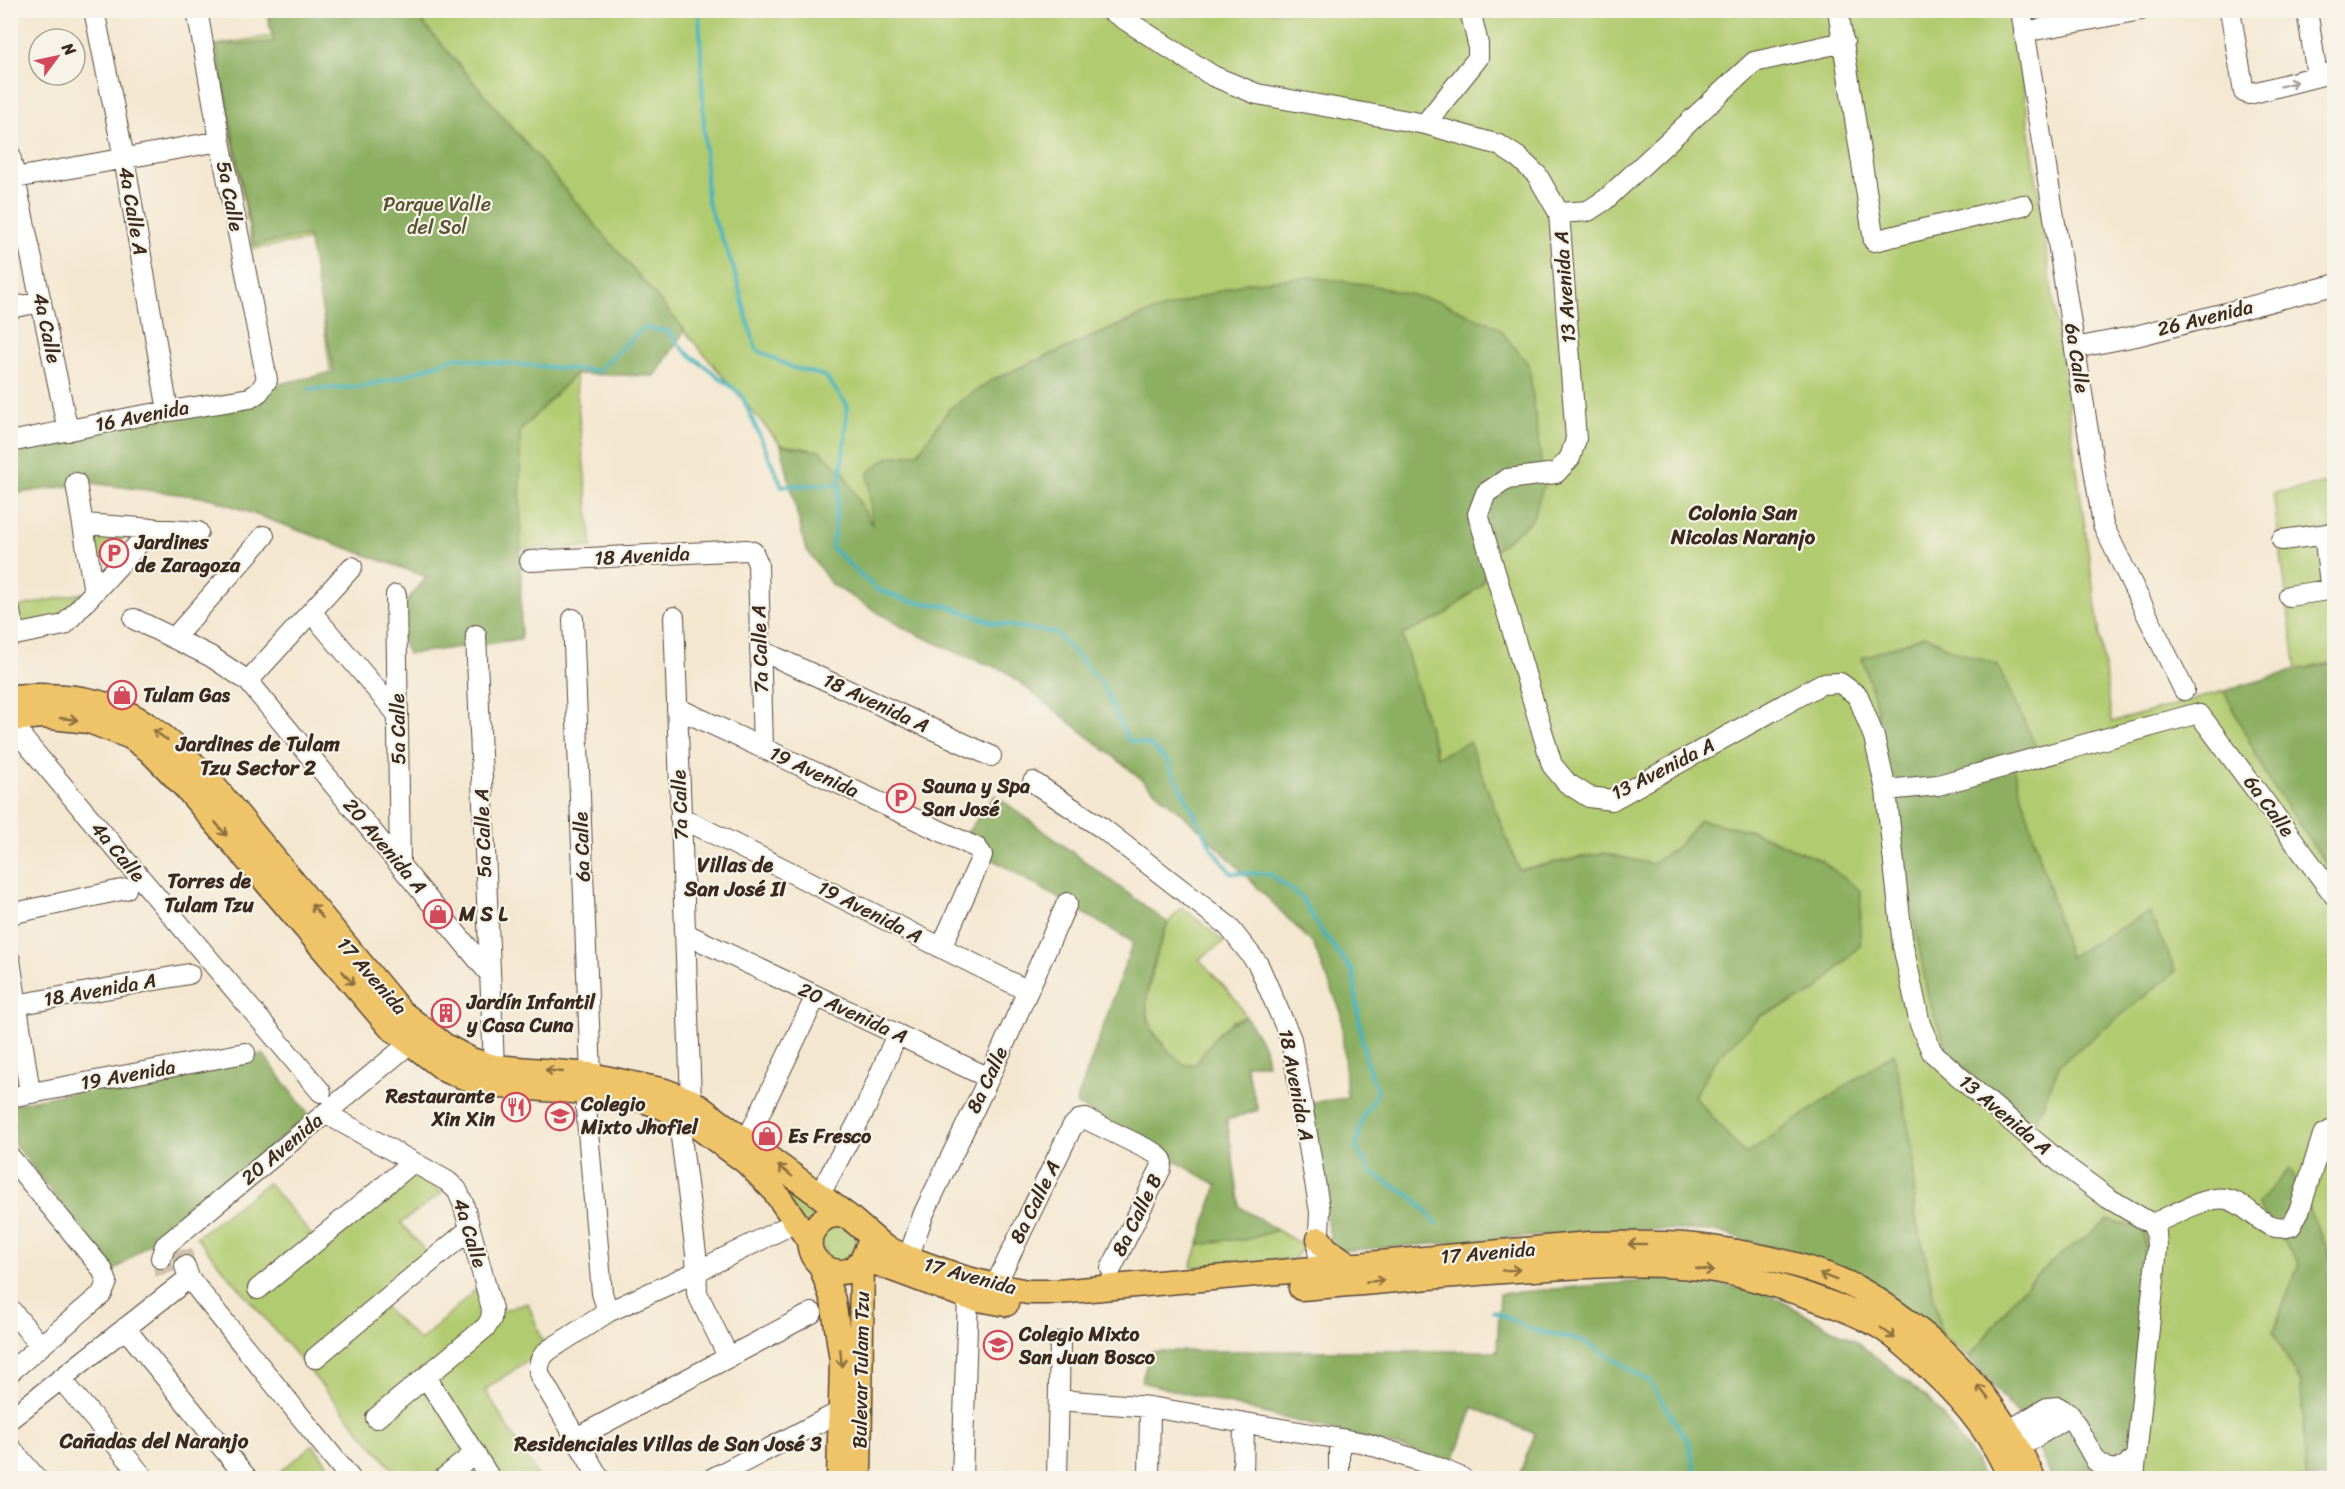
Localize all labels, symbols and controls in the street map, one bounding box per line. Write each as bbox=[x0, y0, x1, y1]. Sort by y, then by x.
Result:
north arrow bbox=[27, 27, 87, 87]
text: N bbox=[53, 36, 85, 62]
one-way arrow bbox=[2279, 77, 2298, 89]
street label: 5a Calle bbox=[206, 158, 254, 235]
street label: 4a Calle A bbox=[108, 164, 158, 258]
park label: Parque Valle del Sol bbox=[383, 187, 491, 245]
street label: 13 Avenida A bbox=[1544, 230, 1586, 344]
street label: 4a Calle bbox=[22, 289, 72, 367]
street label: 26 Avenida bbox=[2153, 289, 2257, 347]
street label: 6a Calle bbox=[2054, 321, 2100, 396]
street label: 16 Avenida bbox=[92, 390, 192, 442]
district label: Colonia San Nicolas Naranjo bbox=[1670, 494, 1816, 556]
place label: Jardines de Zaragoza bbox=[134, 525, 241, 583]
street label: 18 Avenida bbox=[593, 536, 691, 576]
parking icon: Jardines de Zaragoza bbox=[98, 537, 130, 569]
street label: 7a Calle A bbox=[741, 604, 779, 694]
street label: 18 Avenida A bbox=[817, 663, 935, 743]
place label: Tulam Gas bbox=[143, 678, 231, 713]
shop icon: Tulam Gas bbox=[106, 679, 138, 711]
street label: 5a Calle bbox=[380, 693, 416, 765]
one-way arrow bbox=[58, 714, 78, 725]
district label: Jardines de Tulam Tzu Sector 2 bbox=[175, 725, 341, 787]
street label: 13 Avenida A bbox=[1605, 728, 1721, 810]
one-way arrow bbox=[153, 729, 169, 741]
street label: 19 Avenida bbox=[763, 736, 865, 808]
street label: 6a Calle bbox=[2234, 767, 2304, 845]
street label: 7a Calle bbox=[661, 769, 699, 841]
place label: Sauna y Spa San José bbox=[921, 769, 1030, 827]
parking icon: Sauna y Spa San José bbox=[885, 782, 917, 814]
street label: 5a Calle A bbox=[464, 788, 502, 878]
street label: 20 Avenida A bbox=[334, 790, 436, 902]
street label: 6a Calle bbox=[563, 811, 601, 883]
street label: 4a Calle bbox=[82, 813, 155, 891]
one-way arrow bbox=[215, 821, 228, 837]
district label: Villas de San José II bbox=[683, 846, 786, 908]
district label: Torres de Tulam Tzu bbox=[164, 862, 255, 924]
street label: 19 Avenida A bbox=[811, 871, 929, 953]
place label: M S L bbox=[458, 897, 508, 932]
shop icon: M S L bbox=[422, 898, 454, 930]
one-way arrow bbox=[311, 903, 324, 919]
street label: 17 Avenida bbox=[328, 929, 416, 1023]
street label: 18 Avenida A bbox=[41, 963, 159, 1017]
one-way arrow bbox=[341, 970, 355, 985]
street label: 20 Avenida A bbox=[792, 972, 914, 1054]
place label: Jardín Infantil y Casa Cuna bbox=[466, 985, 596, 1043]
building icon: Jardín Infantil y Casa Cuna bbox=[430, 997, 462, 1029]
street label: 18 Avenida A bbox=[1268, 1026, 1324, 1144]
street label: 8a Calle bbox=[956, 1040, 1018, 1120]
street label: 19 Avenida bbox=[78, 1049, 178, 1101]
one-way arrow bbox=[544, 1065, 564, 1076]
street label: 13 Avenida A bbox=[1951, 1065, 2059, 1165]
place label: Restaurante Xin Xin bbox=[385, 1079, 496, 1137]
place label: Colegio Mixto Jhofiel bbox=[580, 1087, 699, 1145]
restaurant icon: Restaurante Xin Xin bbox=[500, 1091, 532, 1123]
school or university icon: Colegio Mixto Jhofiel bbox=[544, 1100, 576, 1132]
street label: 20 Avenida bbox=[233, 1104, 331, 1194]
place label: Es Fresco bbox=[788, 1119, 872, 1154]
shop icon: Es Fresco bbox=[751, 1120, 783, 1152]
street label: 8a Calle A bbox=[1000, 1154, 1070, 1250]
one-way arrow bbox=[777, 1165, 793, 1177]
street label: 8a Calle B bbox=[1102, 1167, 1172, 1263]
street label: 4a Calle bbox=[443, 1194, 497, 1273]
street label: 17 Avenida bbox=[1439, 1231, 1537, 1275]
one-way arrow bbox=[1628, 1238, 1648, 1250]
street label: 17 Avenida bbox=[920, 1247, 1020, 1305]
one-way arrow bbox=[1500, 1265, 1520, 1276]
one-way arrow bbox=[1695, 1265, 1715, 1276]
one-way arrow bbox=[1819, 1271, 1838, 1282]
one-way arrow bbox=[1364, 1275, 1384, 1286]
street label: Bulevar Tulam Tzu bbox=[842, 1291, 880, 1449]
place label: Colegio Mixto San Juan Bosco bbox=[1018, 1317, 1156, 1375]
one-way arrow bbox=[1880, 1327, 1896, 1339]
school or university icon: Colegio Mixto San Juan Bosco bbox=[982, 1329, 1014, 1361]
one-way arrow bbox=[836, 1348, 847, 1368]
one-way arrow bbox=[1976, 1384, 1989, 1400]
district label: Cañadas del Naranjo bbox=[59, 1422, 249, 1460]
district label: Residenciales Villas de San José 3 bbox=[513, 1425, 822, 1463]

